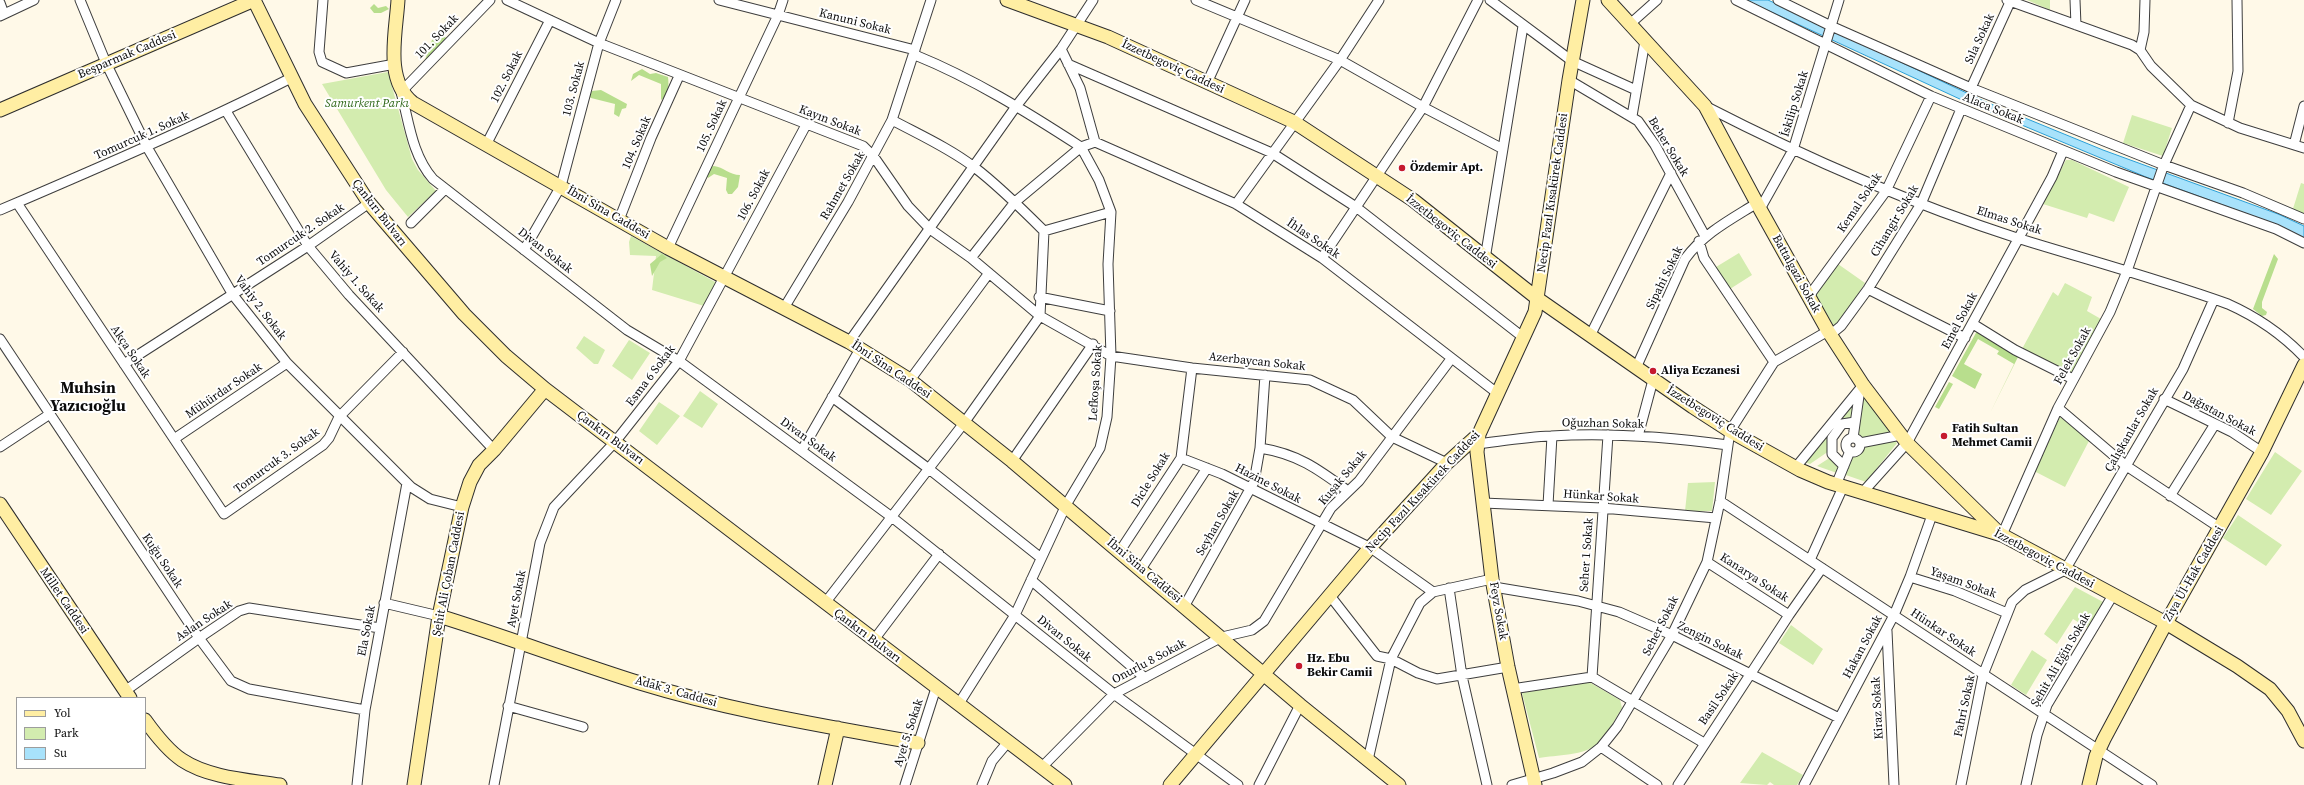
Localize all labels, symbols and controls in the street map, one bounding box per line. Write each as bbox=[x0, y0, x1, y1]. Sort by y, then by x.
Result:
street label: Kanuni Sokak bbox=[818, 6, 892, 38]
street label: 101. Sokak bbox=[412, 12, 462, 62]
street label: Sıla Sokak bbox=[1962, 12, 1998, 66]
street label: Beşparmak Caddesi bbox=[76, 28, 178, 82]
street label: İzzetbegoviç Caddesi bbox=[1119, 37, 1227, 97]
street label: 102. Sokak bbox=[488, 49, 526, 105]
street label: 103. Sokak bbox=[560, 60, 588, 118]
street label: İskilip Sokak bbox=[1778, 69, 1812, 139]
street label: Alaca Sokak bbox=[1961, 90, 2025, 128]
park label: Samurkent Parkı bbox=[325, 97, 409, 111]
street label: 105. Sokak bbox=[694, 97, 730, 155]
street label: Kayın Sokak bbox=[797, 103, 863, 139]
street label: Tomurcuk 1. Sokak bbox=[92, 109, 192, 163]
street label: Necip Fazıl Kısakürek Caddesi bbox=[1535, 112, 1571, 274]
street label: 104. Sokak bbox=[619, 114, 655, 172]
street label: Beher Sokak bbox=[1645, 115, 1691, 179]
street label: Rahmet Sokak bbox=[818, 149, 868, 223]
place label: Özdemir Apt. bbox=[1410, 161, 1483, 175]
marker: Özdemir Apt. bbox=[1397, 163, 1407, 173]
street label: 106. Sokak bbox=[734, 167, 774, 223]
street label: Kemal Sokak bbox=[1835, 170, 1885, 236]
street label: Çankırı Bulvarı bbox=[348, 177, 410, 249]
street label: Cihangir Sokak bbox=[1868, 182, 1922, 260]
street label: İbni Sina Caddesi bbox=[564, 183, 652, 243]
street label: İzzetbegoviç Caddesi bbox=[1403, 192, 1499, 272]
street label: Tomurcuk 2. Sokak bbox=[255, 200, 347, 270]
street label: Elmas Sokak bbox=[1975, 204, 2043, 238]
street label: İhlas Sokak bbox=[1284, 216, 1342, 262]
street label: Divan Sokak bbox=[515, 225, 575, 277]
street label: Battalgazi Sokak bbox=[1769, 233, 1823, 315]
street label: Sipahi Sokak bbox=[1644, 244, 1686, 312]
street label: Vahiy 1. Sokak bbox=[325, 248, 387, 316]
street label: Vahiy 2. Sokak bbox=[231, 273, 289, 343]
street label: Emel Sokak bbox=[1939, 290, 1981, 352]
street label: Akça Sokak bbox=[107, 323, 153, 381]
street label: Felek Sokak bbox=[2051, 325, 2095, 387]
street label: İbni Sina Caddesi bbox=[848, 338, 934, 402]
street label: Esma 6 Sokak bbox=[623, 343, 679, 409]
street label: Lefkoşa Sokak bbox=[1086, 345, 1106, 421]
street label: Azerbaycan Sokak bbox=[1208, 350, 1306, 374]
street label: Mühürdar Sokak bbox=[183, 360, 265, 422]
place label: Aliya Eczanesi bbox=[1661, 364, 1740, 378]
marker: Aliya Eczanesi bbox=[1648, 366, 1658, 376]
district label: Muhsin Yazıcıoğlu bbox=[50, 379, 126, 417]
street label: İzzetbegoviç Caddesi bbox=[1664, 383, 1766, 455]
street label: Çalışkanlar Sokak bbox=[2102, 385, 2162, 475]
street label: Dağıstan Sokak bbox=[2180, 389, 2258, 439]
street label: Çankırı Bulvarı bbox=[573, 408, 647, 468]
street label: Divan Sokak bbox=[777, 415, 839, 465]
street label: Oğuzhan Sokak bbox=[1562, 416, 1644, 432]
place label: Fatih Sultan Mehmet Camii bbox=[1952, 422, 2032, 450]
street label: Tomurcuk 3. Sokak bbox=[231, 425, 323, 497]
street label: Necip Fazıl Kısakürek Caddesi bbox=[1363, 428, 1483, 556]
marker: Fatih Sultan Mehmet Camii bbox=[1939, 431, 1949, 441]
street label: Kuşak Sokak bbox=[1316, 448, 1370, 508]
street label: Dicle Sokak bbox=[1128, 450, 1174, 510]
street label: Hazine Sokak bbox=[1232, 461, 1304, 507]
street label: Hünkar Sokak bbox=[1563, 487, 1639, 507]
street label: Seyhan Sokak bbox=[1193, 488, 1243, 558]
street label: Şehit Ali Çoban Caddesi bbox=[430, 510, 468, 638]
street label: Seher 1 Sokak bbox=[1577, 518, 1597, 592]
street label: Ziya Ül-Hak Caddesi bbox=[2161, 524, 2227, 624]
street label: İzzetbegoviç Caddesi bbox=[1991, 526, 2097, 592]
street label: Kuğu Sokak bbox=[139, 531, 185, 591]
street label: İbni Sina Caddesi bbox=[1104, 536, 1184, 606]
street label: Kanarya Sokak bbox=[1717, 550, 1791, 606]
street label: Yaşam Sokak bbox=[1928, 564, 1998, 602]
street label: Millet Caddesi bbox=[37, 565, 91, 637]
street label: Ayet Sokak bbox=[504, 569, 530, 629]
street label: Feyz Sokak bbox=[1486, 581, 1510, 641]
street label: Seher Sokak bbox=[1640, 594, 1682, 658]
street label: Aslan Sokak bbox=[173, 597, 235, 645]
street label: Ela Sokak bbox=[355, 604, 379, 658]
street label: Çankırı Bulvarı bbox=[830, 606, 904, 666]
street label: Hünkar Sokak bbox=[1908, 606, 1978, 660]
street label: Şehit Ali Eğin Sokak bbox=[2028, 610, 2094, 710]
street label: Divan Sokak bbox=[1034, 613, 1094, 665]
street label: Hakan Sokak bbox=[1840, 613, 1886, 681]
street label: Zengin Sokak bbox=[1675, 619, 1745, 663]
street label: Onurlu 8 Sokak bbox=[1110, 637, 1188, 687]
place label: Hz. Ebu Bekir Camii bbox=[1307, 652, 1372, 680]
marker: Hz. Ebu Bekir Camii bbox=[1294, 661, 1304, 671]
street label: Basil Sokak bbox=[1696, 670, 1742, 728]
street label: Adak 3. Caddesi bbox=[633, 673, 719, 711]
street label: Fahri Sokak bbox=[1951, 674, 1979, 738]
street label: Kiraz Sokak bbox=[1869, 676, 1887, 740]
legend bbox=[16, 697, 146, 769]
street label: Ayet 5. Sokak bbox=[891, 697, 927, 769]
text: Yol bbox=[54, 705, 71, 721]
text: Park bbox=[54, 725, 79, 741]
text: Su bbox=[54, 745, 67, 761]

